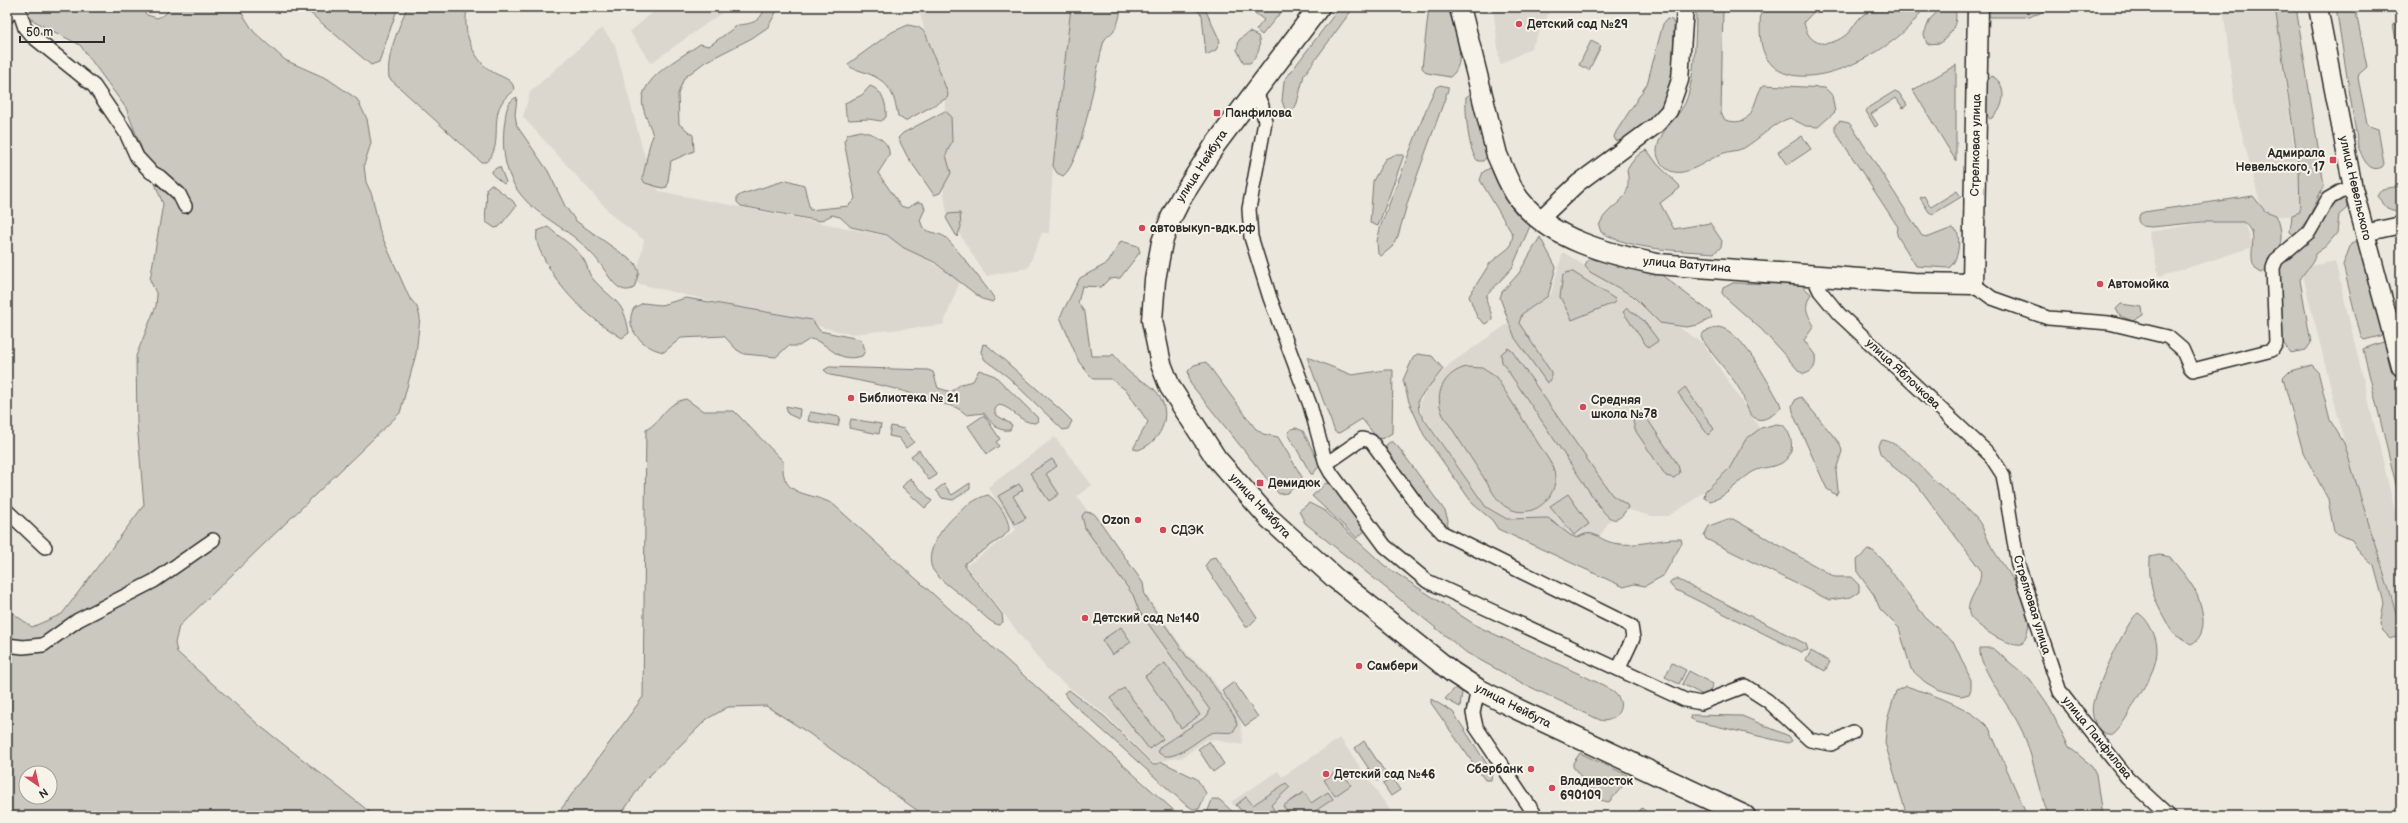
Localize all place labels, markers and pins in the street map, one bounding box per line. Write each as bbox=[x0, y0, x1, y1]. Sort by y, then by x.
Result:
place label: Детский сад №29 bbox=[1527, 17, 1628, 32]
marker: Детский сад №29 bbox=[1514, 19, 1524, 29]
place label: Панфилова bbox=[1225, 106, 1293, 121]
marker: Панфилова bbox=[1212, 108, 1222, 118]
place label: Адмирала Невельского, 17 bbox=[2235, 146, 2326, 175]
marker: Адмирала Невельского, 17 bbox=[2328, 155, 2338, 165]
place label: автовыкуп-вдк.рф bbox=[1150, 221, 1256, 236]
marker: автовыкуп-вдк.рф bbox=[1137, 223, 1147, 233]
place label: Автомойка bbox=[2107, 277, 2170, 292]
marker: Автомойка bbox=[2095, 279, 2105, 289]
place label: Библиотека № 21 bbox=[859, 391, 959, 406]
marker: Библиотека № 21 bbox=[846, 393, 856, 403]
place label: Средняя школа №78 bbox=[1591, 393, 1658, 422]
marker: Средняя школа №78 bbox=[1578, 402, 1588, 412]
place label: Демидюк bbox=[1268, 476, 1321, 491]
marker: Демидюк bbox=[1255, 478, 1265, 488]
place label: Ozon bbox=[1102, 513, 1130, 528]
marker: Ozon bbox=[1133, 515, 1143, 525]
place label: СДЭК bbox=[1171, 523, 1205, 538]
marker: СДЭК bbox=[1158, 525, 1168, 535]
place label: Детский сад №140 bbox=[1093, 611, 1200, 626]
marker: Детский сад №140 bbox=[1080, 613, 1090, 623]
place label: Самбери bbox=[1367, 659, 1418, 674]
marker: Самбери bbox=[1354, 661, 1364, 671]
place label: Сбербанк bbox=[1466, 762, 1523, 777]
marker: Сбербанк bbox=[1526, 764, 1536, 774]
place label: Детский сад №46 bbox=[1334, 767, 1435, 782]
marker: Детский сад №46 bbox=[1321, 769, 1331, 779]
place label: Владивосток 690109 bbox=[1560, 774, 1633, 803]
marker: Владивосток 690109 bbox=[1547, 783, 1557, 793]

